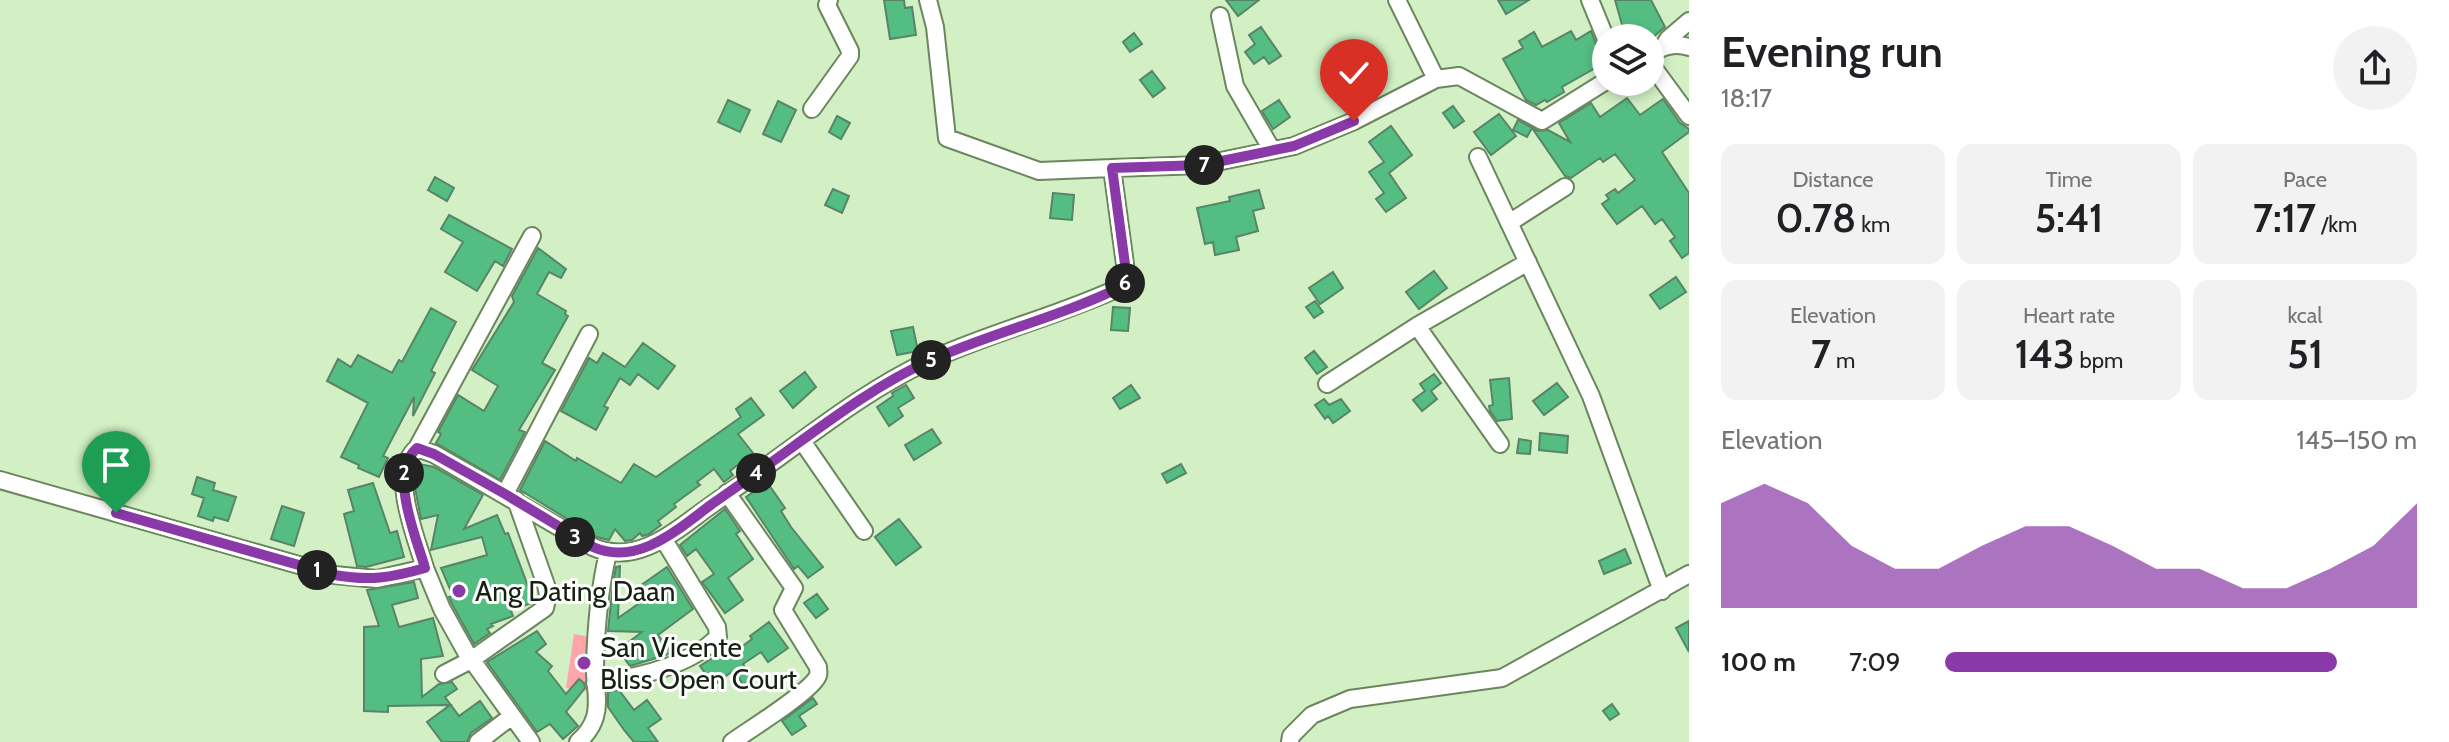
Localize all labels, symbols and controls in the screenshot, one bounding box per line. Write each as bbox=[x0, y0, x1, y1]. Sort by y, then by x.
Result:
map controls bbox=[1592, 24, 1664, 96]
button: layers bbox=[1592, 24, 1664, 96]
text: Evening run bbox=[1721, 25, 1943, 78]
button: share bbox=[2333, 26, 2417, 110]
pin bbox=[1320, 39, 1388, 121]
icon: check bbox=[1332, 51, 1376, 95]
text: 18:17 bbox=[1721, 82, 1772, 114]
pin: 7 bbox=[1184, 145, 1224, 185]
text: 7 bbox=[1198, 151, 1210, 178]
text: Distance bbox=[1793, 166, 1873, 193]
text: Time bbox=[2046, 166, 2092, 193]
text: Pace bbox=[2283, 166, 2327, 193]
text: 0.78 bbox=[1776, 193, 1856, 242]
text: 5:41 bbox=[2035, 193, 2103, 242]
text: 7:17 bbox=[2253, 193, 2316, 242]
text: km bbox=[1856, 211, 1890, 238]
text: /km bbox=[2316, 211, 2357, 238]
pin: 6 bbox=[1105, 263, 1145, 303]
text: 6 bbox=[1119, 269, 1131, 296]
text: Elevation bbox=[1790, 302, 1876, 329]
text: Heart rate bbox=[2023, 302, 2115, 329]
text: kcal bbox=[2287, 302, 2323, 329]
text: 7 bbox=[1811, 329, 1831, 378]
text: 143 bbox=[2015, 329, 2075, 378]
text: 51 bbox=[2287, 329, 2323, 378]
pin: 5 bbox=[911, 340, 951, 380]
text: 5 bbox=[925, 346, 937, 373]
text: m bbox=[1831, 347, 1855, 374]
text: bpm bbox=[2075, 347, 2123, 374]
text: Elevation bbox=[1721, 424, 1823, 456]
text: 145–150 m bbox=[2296, 424, 2417, 456]
pin bbox=[82, 431, 150, 513]
icon: arrive bbox=[94, 443, 138, 487]
pin: 2 bbox=[384, 453, 424, 493]
pin: 4 bbox=[736, 453, 776, 493]
text: 2 bbox=[398, 459, 410, 486]
text: 4 bbox=[749, 459, 763, 486]
pin: 3 bbox=[555, 517, 595, 557]
text: 3 bbox=[569, 523, 581, 550]
pin: 1 bbox=[297, 550, 337, 590]
text: 1 bbox=[313, 556, 321, 583]
place label: Ang Dating Daan bbox=[475, 574, 675, 608]
marker: Ang Dating Daan bbox=[450, 582, 468, 600]
place label: San Vicente Bliss Open Court bbox=[600, 630, 797, 696]
text: 100 m bbox=[1721, 646, 1796, 678]
text: 7:09 bbox=[1849, 646, 1900, 678]
marker: San Vicente Bliss Open Court bbox=[575, 654, 593, 672]

